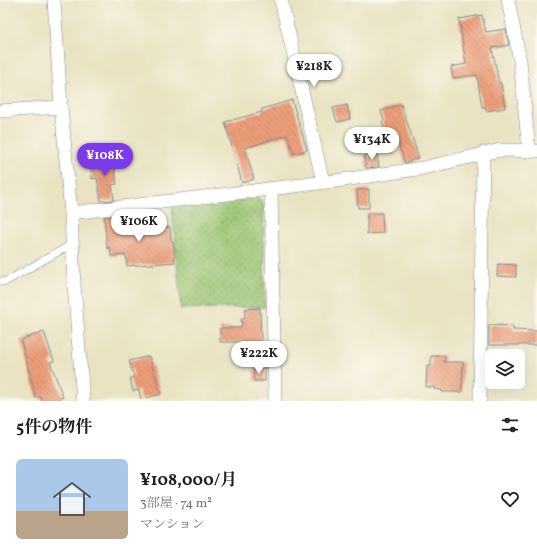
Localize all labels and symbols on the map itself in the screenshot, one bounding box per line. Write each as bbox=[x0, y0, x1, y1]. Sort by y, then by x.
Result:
pin: ¥218K bbox=[286, 54, 342, 88]
pin: ¥134K bbox=[344, 127, 400, 161]
pin: ¥108K bbox=[77, 143, 133, 177]
pin: ¥106K bbox=[111, 209, 167, 243]
pin: ¥222K bbox=[231, 341, 287, 375]

